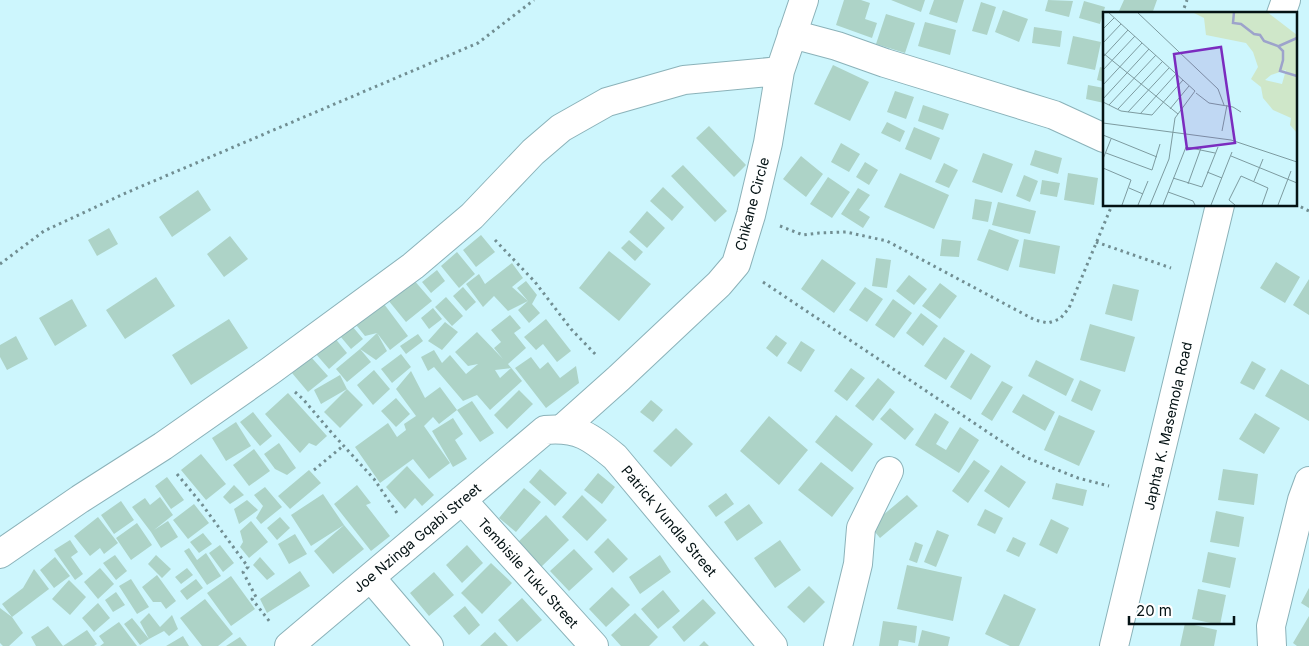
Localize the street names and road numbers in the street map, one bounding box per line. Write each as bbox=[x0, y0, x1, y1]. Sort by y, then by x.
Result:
street label: Chikane Circle bbox=[731, 155, 772, 252]
street label: Japhta K. Masemola Road bbox=[1140, 340, 1195, 512]
street label: Patrick Vundla Street bbox=[618, 462, 721, 580]
street label: Joe Nzinga Gqabi Street bbox=[350, 479, 484, 596]
street label: Tembisile Tuku Street bbox=[474, 514, 583, 632]

